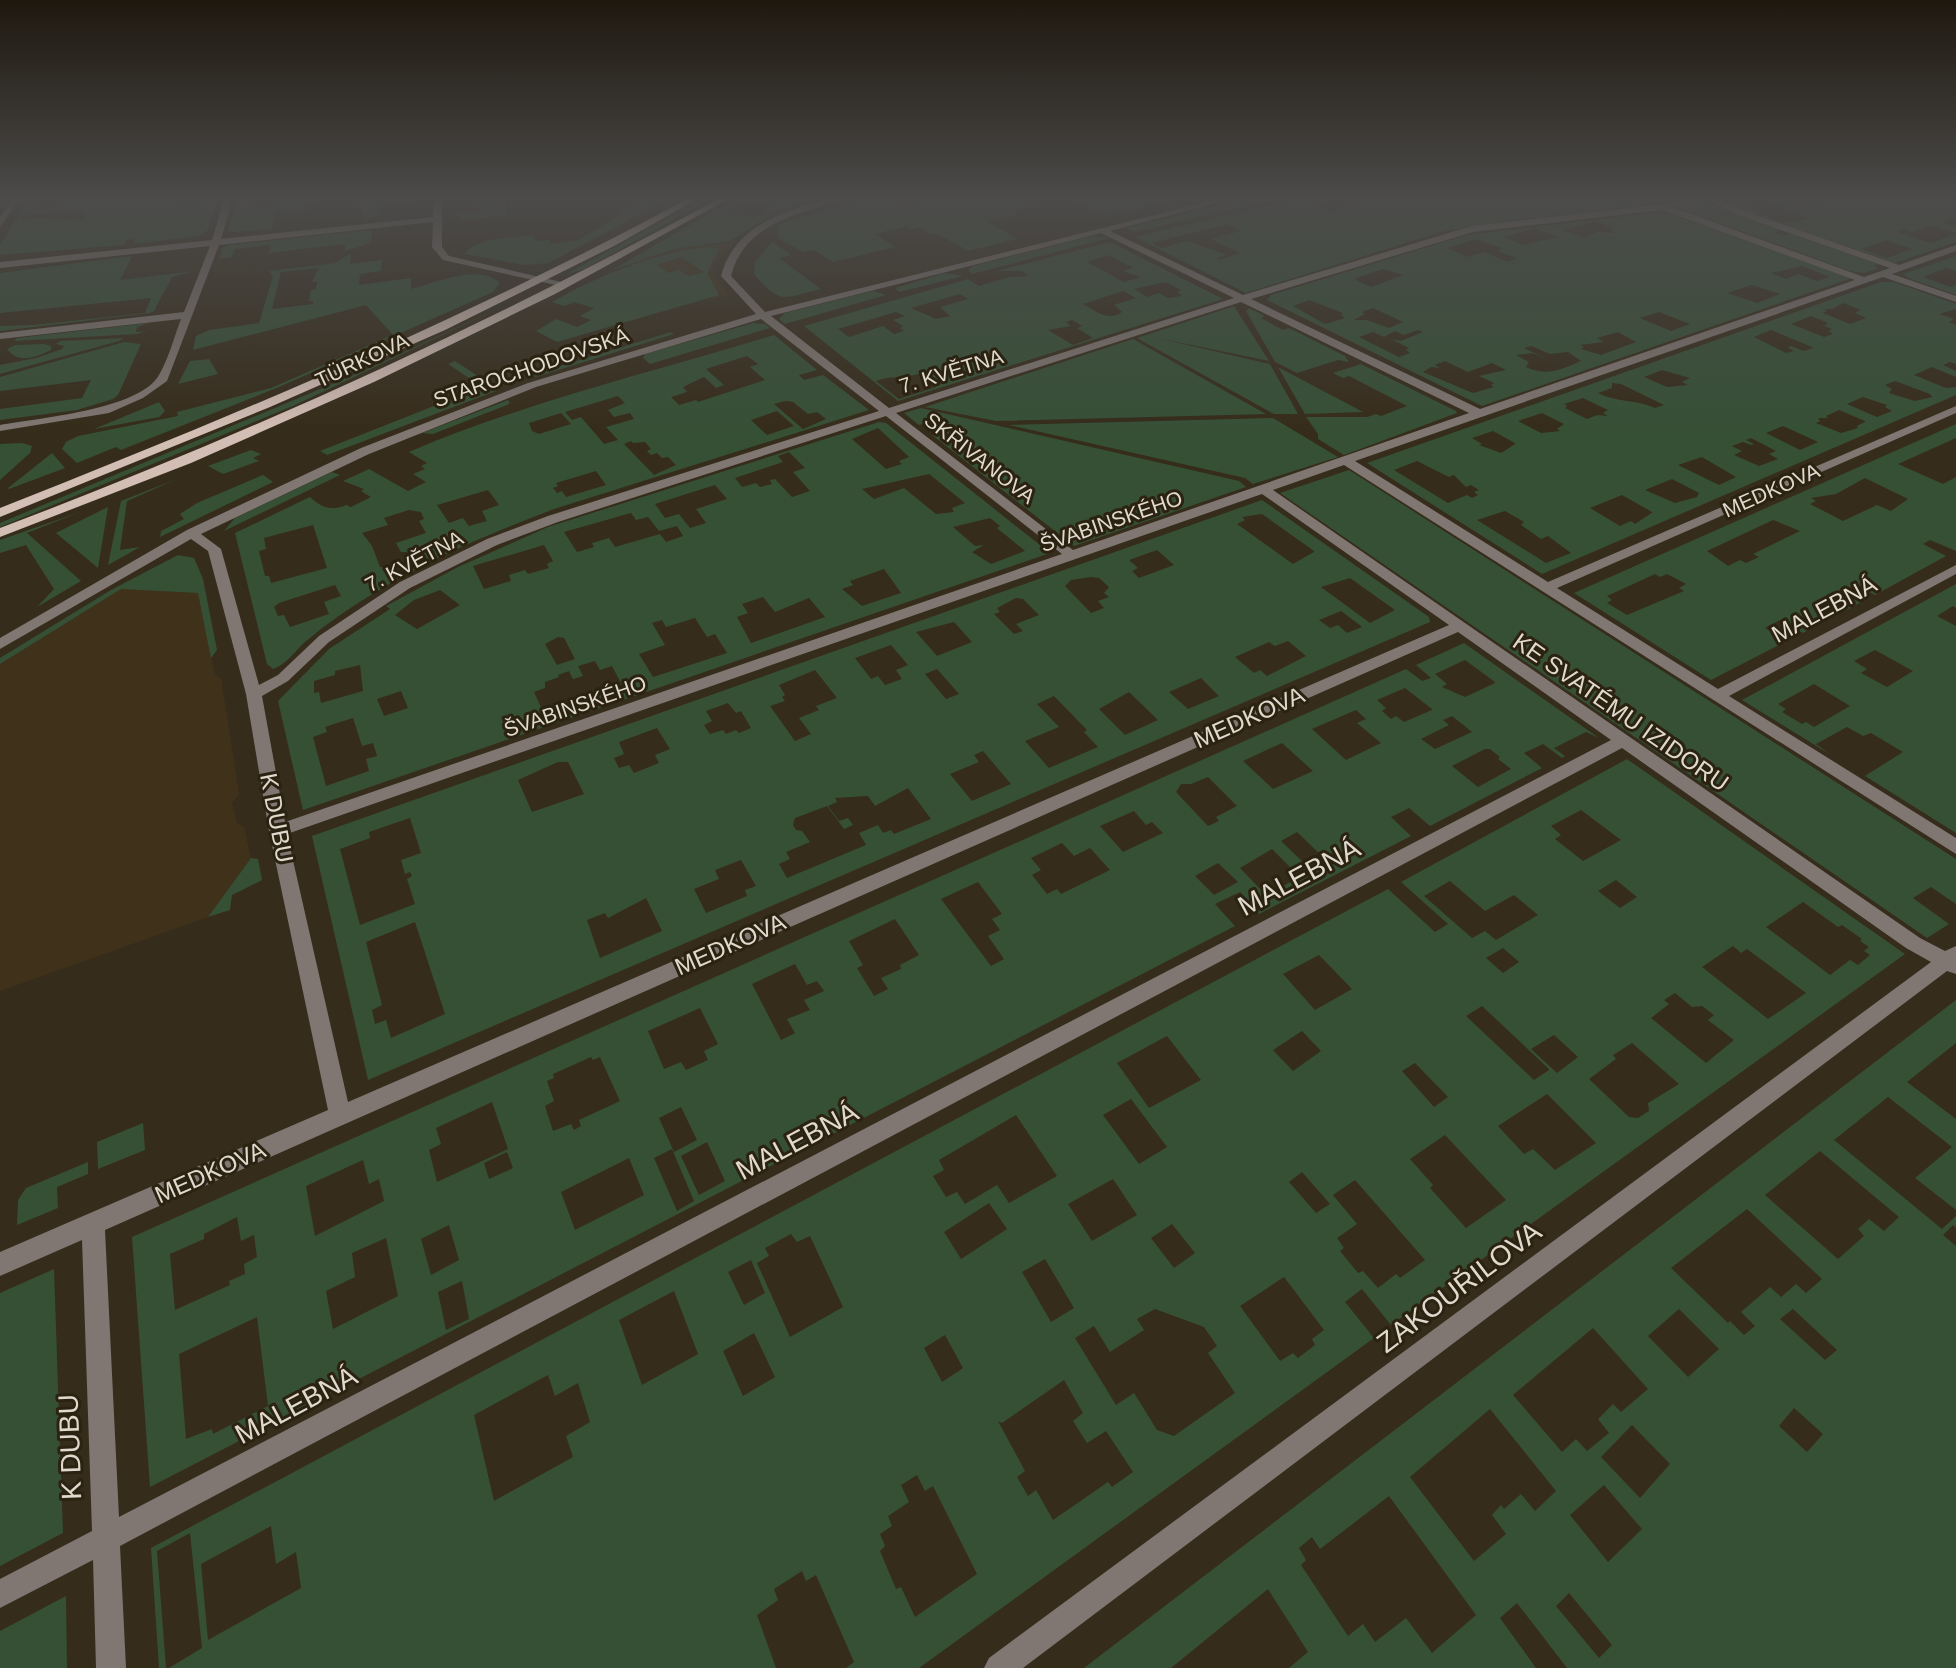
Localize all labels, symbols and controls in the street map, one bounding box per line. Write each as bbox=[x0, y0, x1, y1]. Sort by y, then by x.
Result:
street label: STAROCHODOVSKÁ bbox=[430, 323, 632, 411]
street label: TÜRKOVA bbox=[312, 328, 412, 392]
street label: 7. KVĚTNA bbox=[896, 344, 1006, 398]
street label: SKŘIVANOVA bbox=[920, 408, 1040, 508]
street label: MEDKOVA bbox=[1719, 458, 1823, 522]
street label: ŠVABINSKÉHO bbox=[1037, 486, 1185, 556]
street label: 7. KVĚTNA bbox=[361, 526, 467, 596]
street label: MALEBNÁ bbox=[1767, 570, 1881, 648]
street label: KE SVATÉMU IZIDORU bbox=[1508, 627, 1734, 797]
street label: ŠVABINSKÉHO bbox=[501, 671, 649, 741]
street label: MEDKOVA bbox=[1189, 681, 1309, 753]
street label: K DUBU bbox=[255, 771, 299, 865]
street label: MALEBNÁ bbox=[1233, 832, 1366, 922]
street label: MEDKOVA bbox=[670, 908, 790, 980]
street label: MALEBNÁ bbox=[731, 1096, 864, 1186]
street label: MEDKOVA bbox=[150, 1136, 270, 1208]
street label: ZAKOUŘILOVA bbox=[1371, 1215, 1547, 1359]
street label: MALEBNÁ bbox=[230, 1360, 363, 1450]
street label: K DUBU bbox=[53, 1394, 87, 1500]

